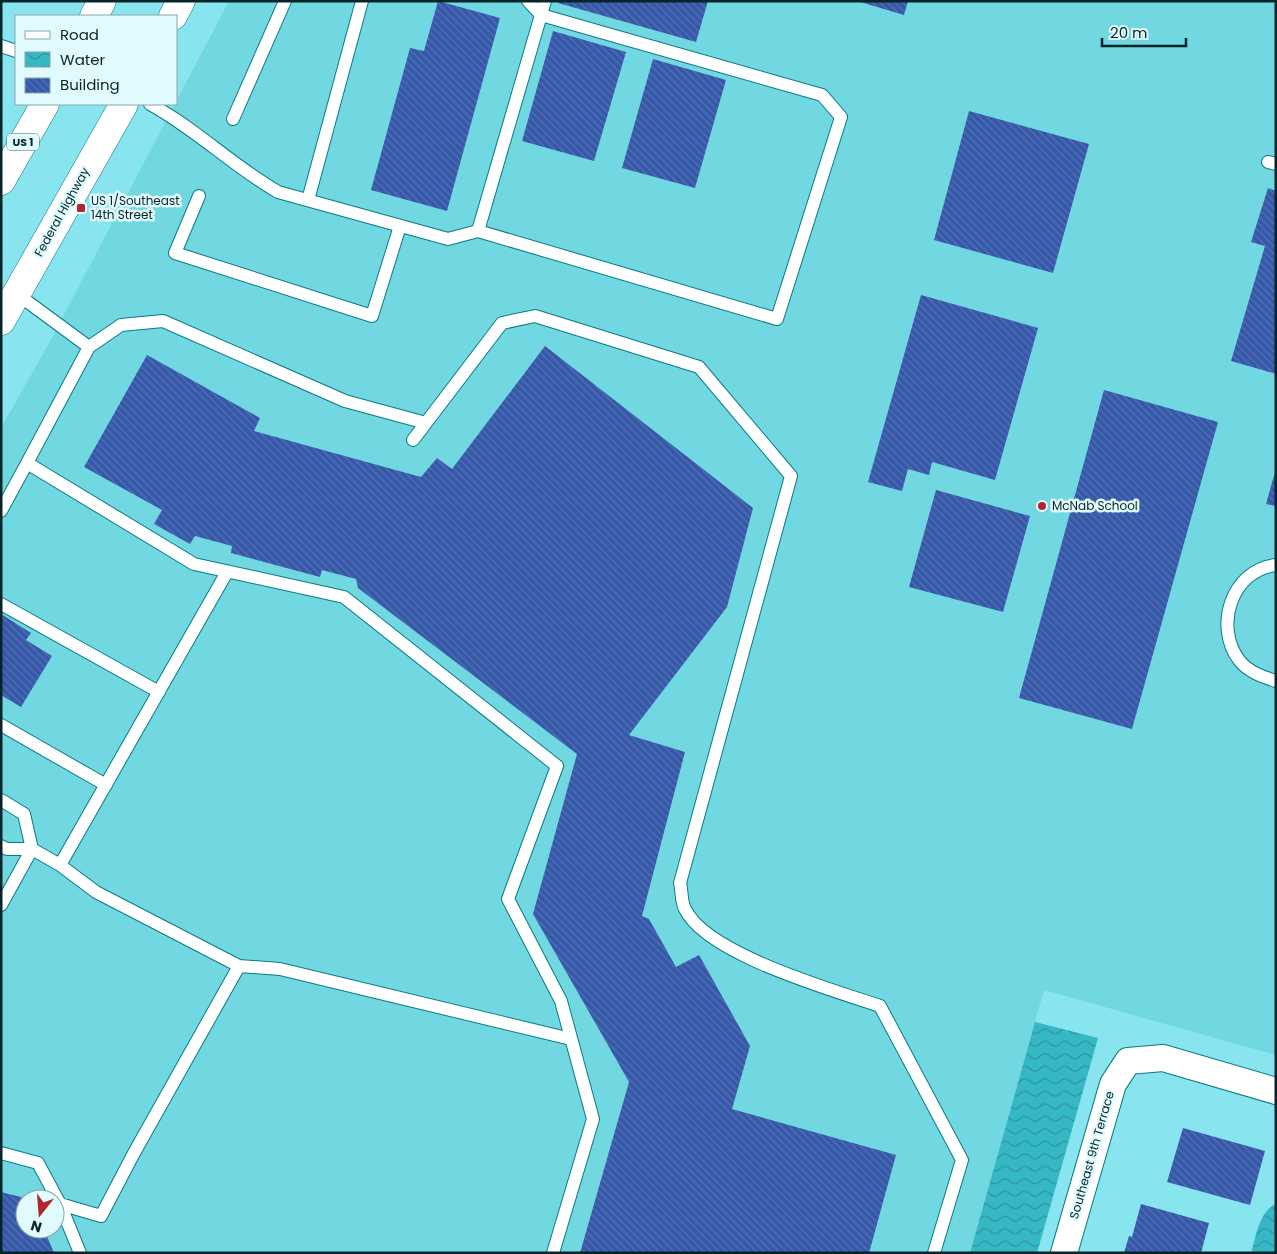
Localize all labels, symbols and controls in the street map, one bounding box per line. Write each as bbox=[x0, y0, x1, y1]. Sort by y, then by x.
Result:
legend bbox=[15, 15, 178, 105]
scale bar bbox=[1102, 15, 1186, 47]
text: 20 m bbox=[1110, 22, 1148, 43]
text: Road bbox=[60, 24, 99, 45]
text: Water bbox=[60, 49, 106, 70]
text: Building bbox=[60, 74, 120, 95]
road number: US 1 bbox=[7, 134, 39, 150]
street label: Federal Highway bbox=[30, 164, 93, 259]
place label: US 1/Southeast 14th Street bbox=[91, 192, 180, 223]
marker: US 1/Southeast 14th Street bbox=[75, 202, 87, 214]
place label: McNab School bbox=[1052, 497, 1138, 514]
marker: McNab School bbox=[1036, 500, 1048, 512]
street label: Southeast 9th Terrace bbox=[1065, 1089, 1118, 1221]
north arrow bbox=[15, 1189, 65, 1239]
text: N bbox=[28, 1215, 44, 1238]

